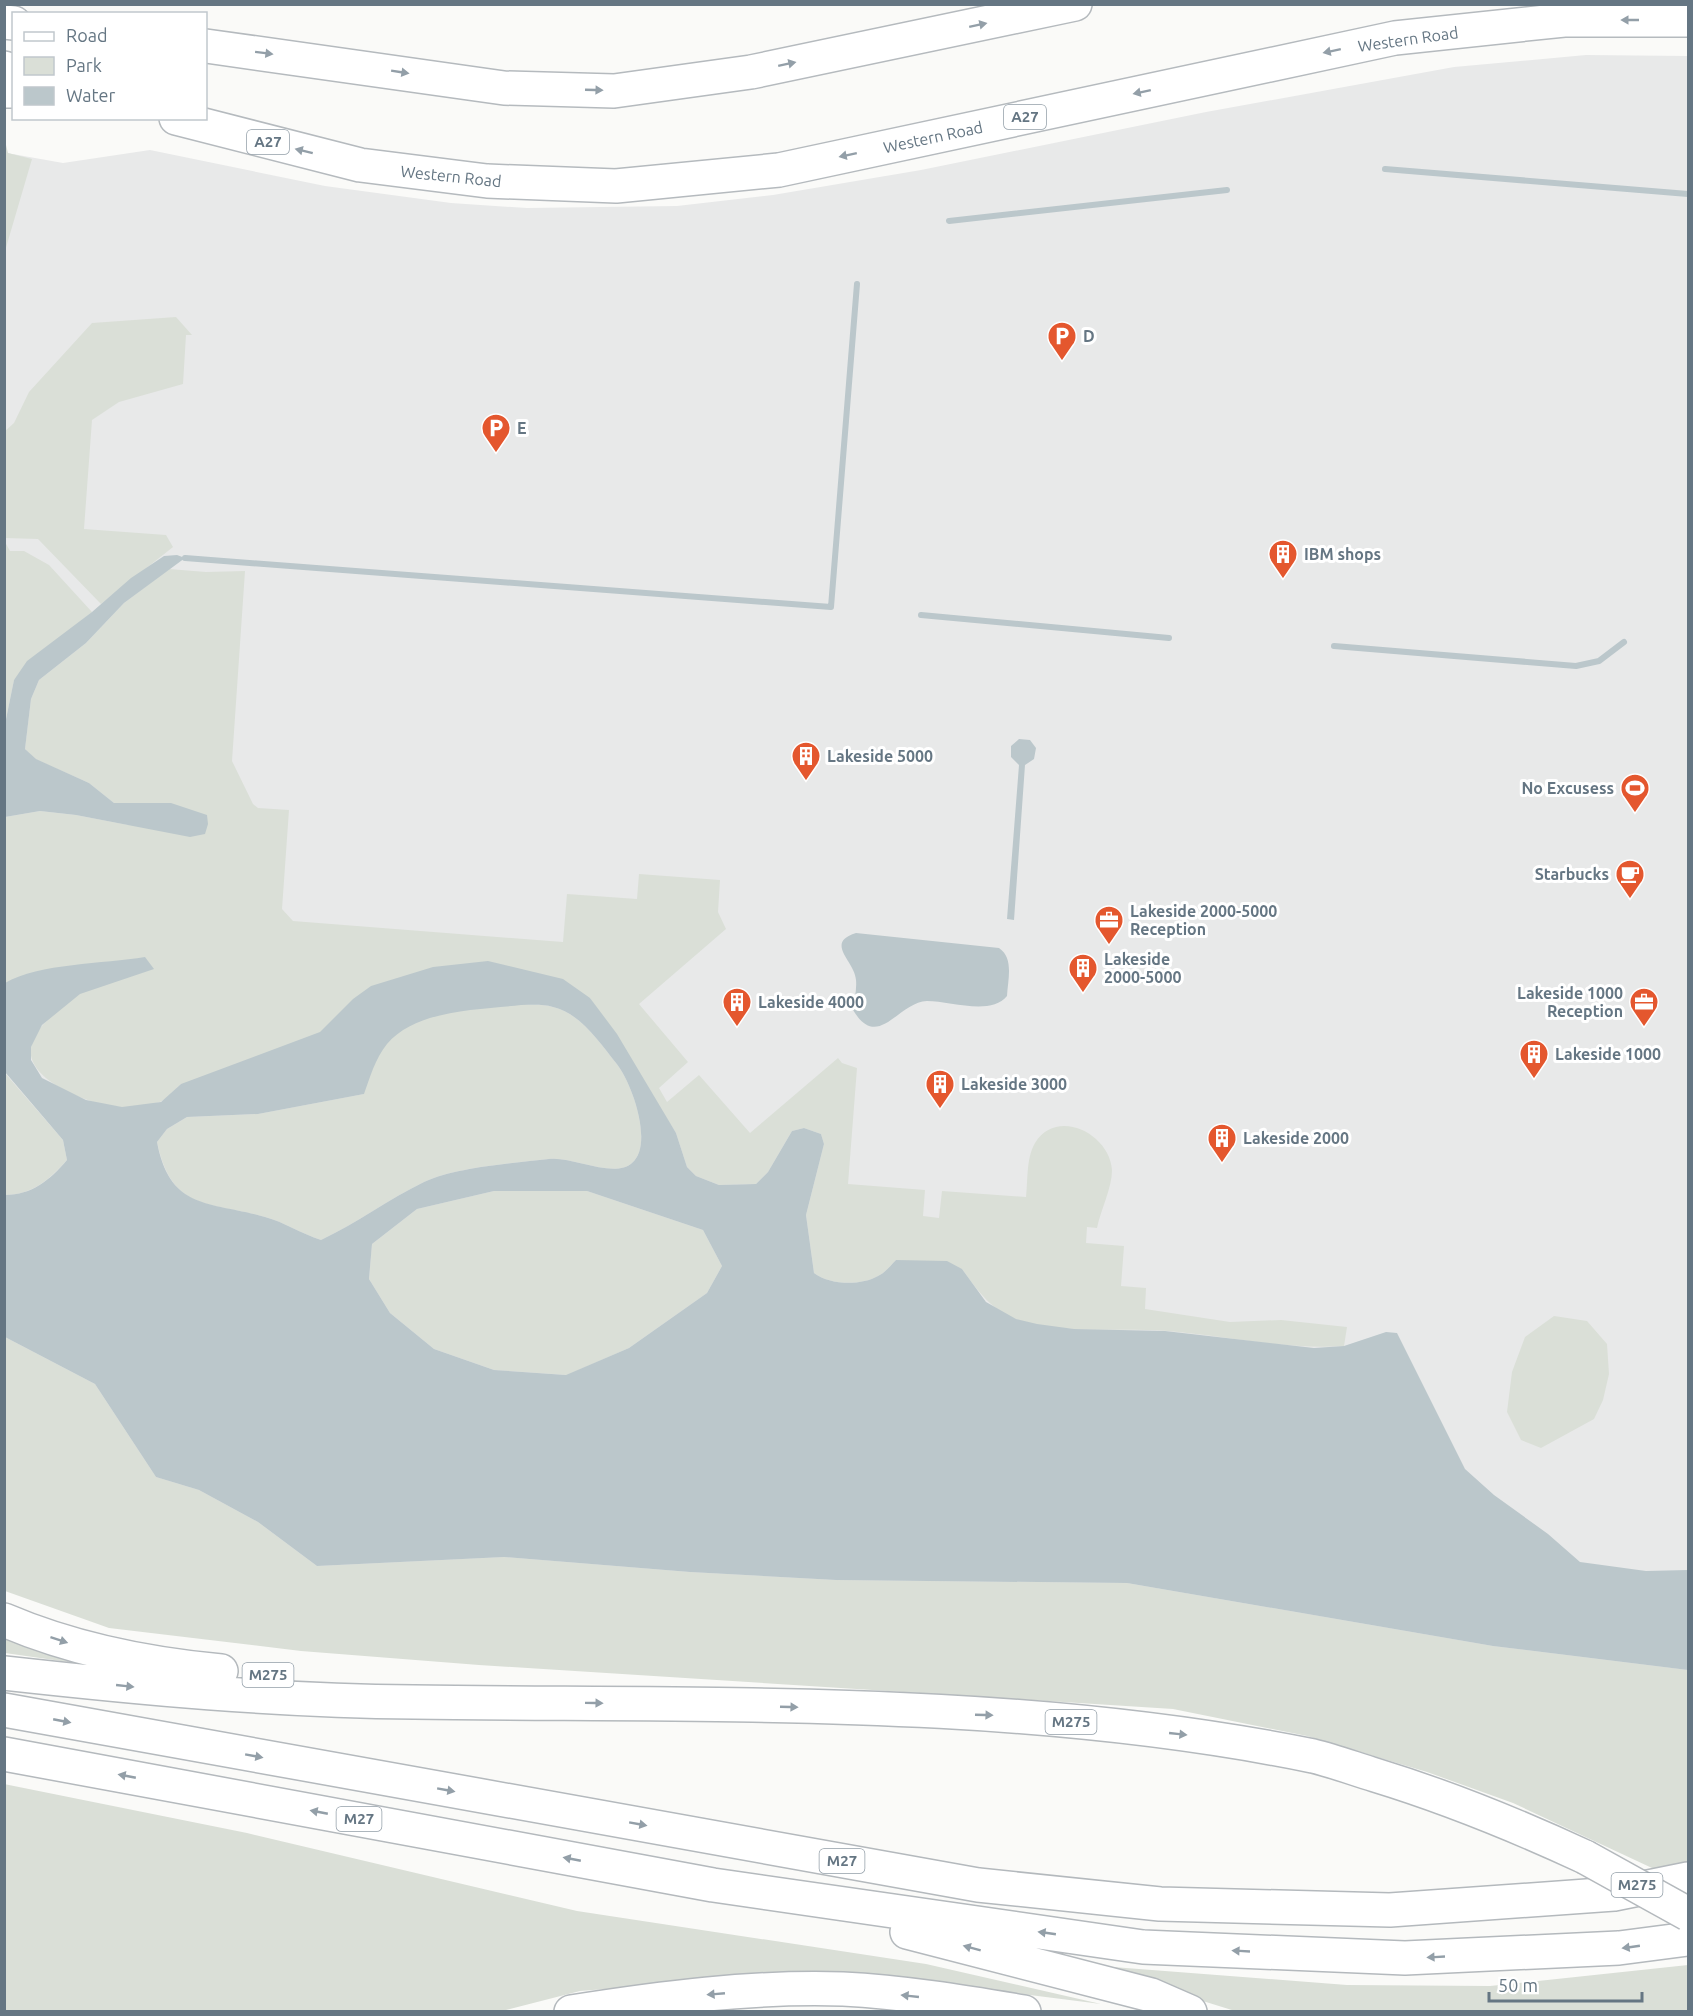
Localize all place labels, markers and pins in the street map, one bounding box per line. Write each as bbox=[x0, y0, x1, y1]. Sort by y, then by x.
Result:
parking icon: D bbox=[1046, 320, 1078, 362]
place label: D bbox=[1083, 327, 1095, 345]
parking icon: E bbox=[480, 412, 512, 454]
place label: E bbox=[517, 419, 527, 437]
building icon: IBM shops bbox=[1267, 538, 1299, 580]
place label: IBM shops bbox=[1304, 545, 1381, 563]
building icon: Lakeside 5000 bbox=[790, 740, 822, 782]
place label: Lakeside 5000 bbox=[827, 747, 933, 765]
sports icon: No Excusess bbox=[1619, 772, 1651, 814]
place label: No Excusess bbox=[1521, 779, 1614, 797]
cafe icon: Starbucks bbox=[1614, 858, 1646, 900]
place label: Starbucks bbox=[1535, 865, 1609, 883]
place label: Lakeside 2000-5000 Reception bbox=[1130, 902, 1277, 938]
office icon: Lakeside 2000-5000 Reception bbox=[1093, 904, 1125, 946]
place label: Lakeside 2000-5000 bbox=[1104, 950, 1181, 986]
building icon: Lakeside 2000-5000 bbox=[1067, 952, 1099, 994]
place label: Lakeside 1000 Reception bbox=[1517, 984, 1623, 1020]
building icon: Lakeside 4000 bbox=[721, 986, 753, 1028]
office icon: Lakeside 1000 Reception bbox=[1628, 986, 1660, 1028]
place label: Lakeside 4000 bbox=[758, 993, 864, 1011]
building icon: Lakeside 1000 bbox=[1518, 1038, 1550, 1080]
place label: Lakeside 1000 bbox=[1555, 1045, 1661, 1063]
building icon: Lakeside 3000 bbox=[924, 1068, 956, 1110]
place label: Lakeside 3000 bbox=[961, 1075, 1067, 1093]
building icon: Lakeside 2000 bbox=[1206, 1122, 1238, 1164]
place label: Lakeside 2000 bbox=[1243, 1129, 1349, 1147]

